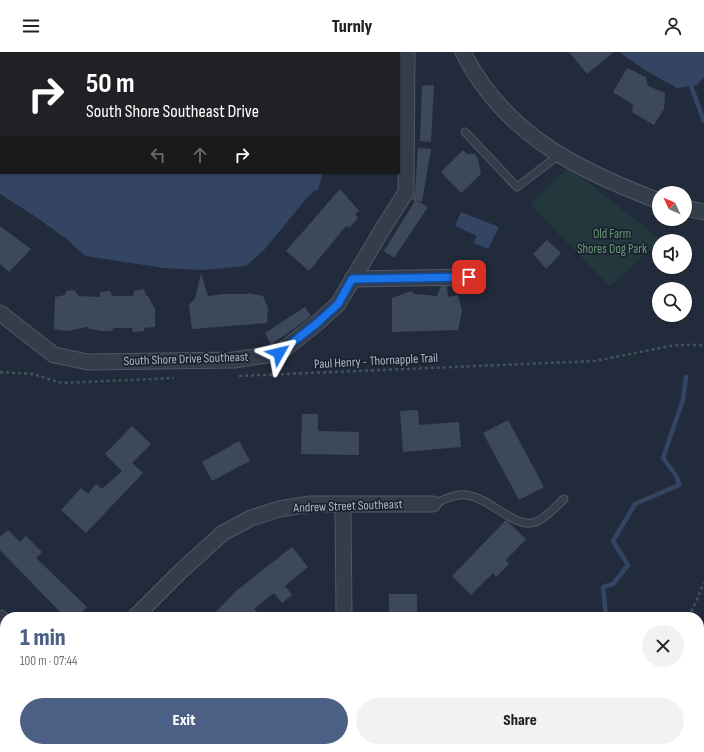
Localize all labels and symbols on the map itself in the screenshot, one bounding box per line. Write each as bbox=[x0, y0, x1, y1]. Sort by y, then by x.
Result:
north arrow bbox=[652, 186, 692, 226]
park label: Old Farm Shores Dog Park bbox=[577, 226, 647, 257]
pin bbox=[452, 260, 486, 294]
position arrow bbox=[258, 332, 300, 374]
street label: South Shore Drive Southeast bbox=[123, 349, 249, 369]
street label: Paul Henry - Thornapple Trail bbox=[314, 350, 438, 372]
street label: Andrew Street Southeast bbox=[292, 496, 403, 516]

